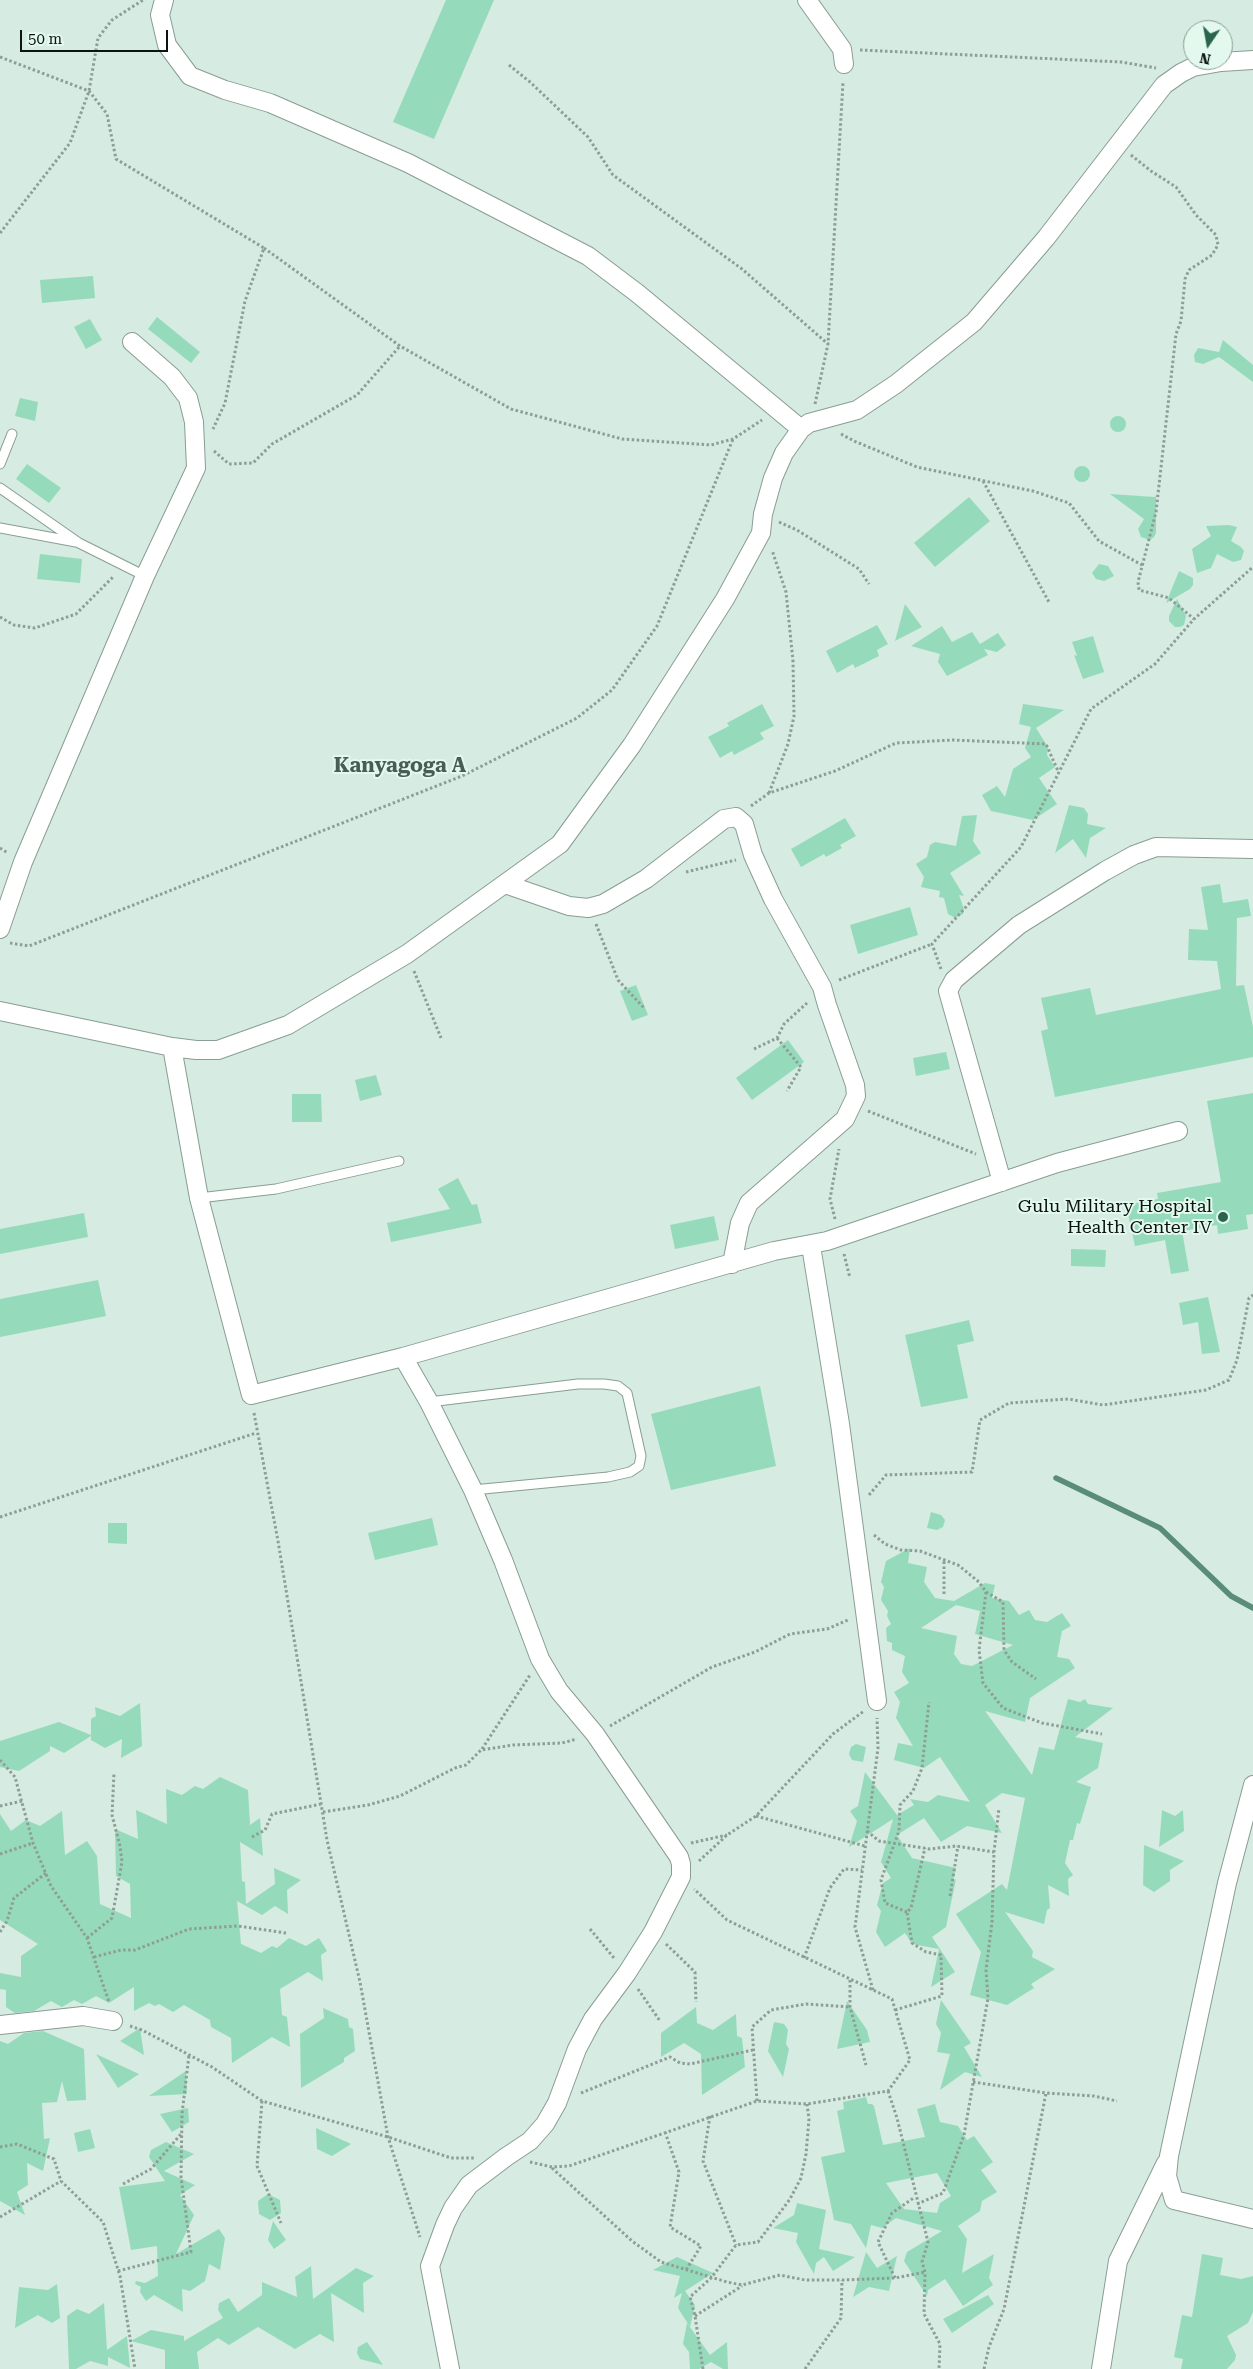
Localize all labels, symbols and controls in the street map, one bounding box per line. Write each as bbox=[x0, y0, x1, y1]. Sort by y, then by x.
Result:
scale bar bbox=[22, 20, 170, 52]
north arrow bbox=[1183, 20, 1233, 70]
text: 50 m bbox=[28, 30, 62, 48]
text: N bbox=[1198, 50, 1212, 68]
district label: Kanyagoga A bbox=[334, 754, 466, 778]
place label: Gulu Military Hospital Health Center IV bbox=[1018, 1196, 1212, 1238]
marker: Gulu Military Hospital Health Center IV bbox=[1216, 1210, 1230, 1224]

